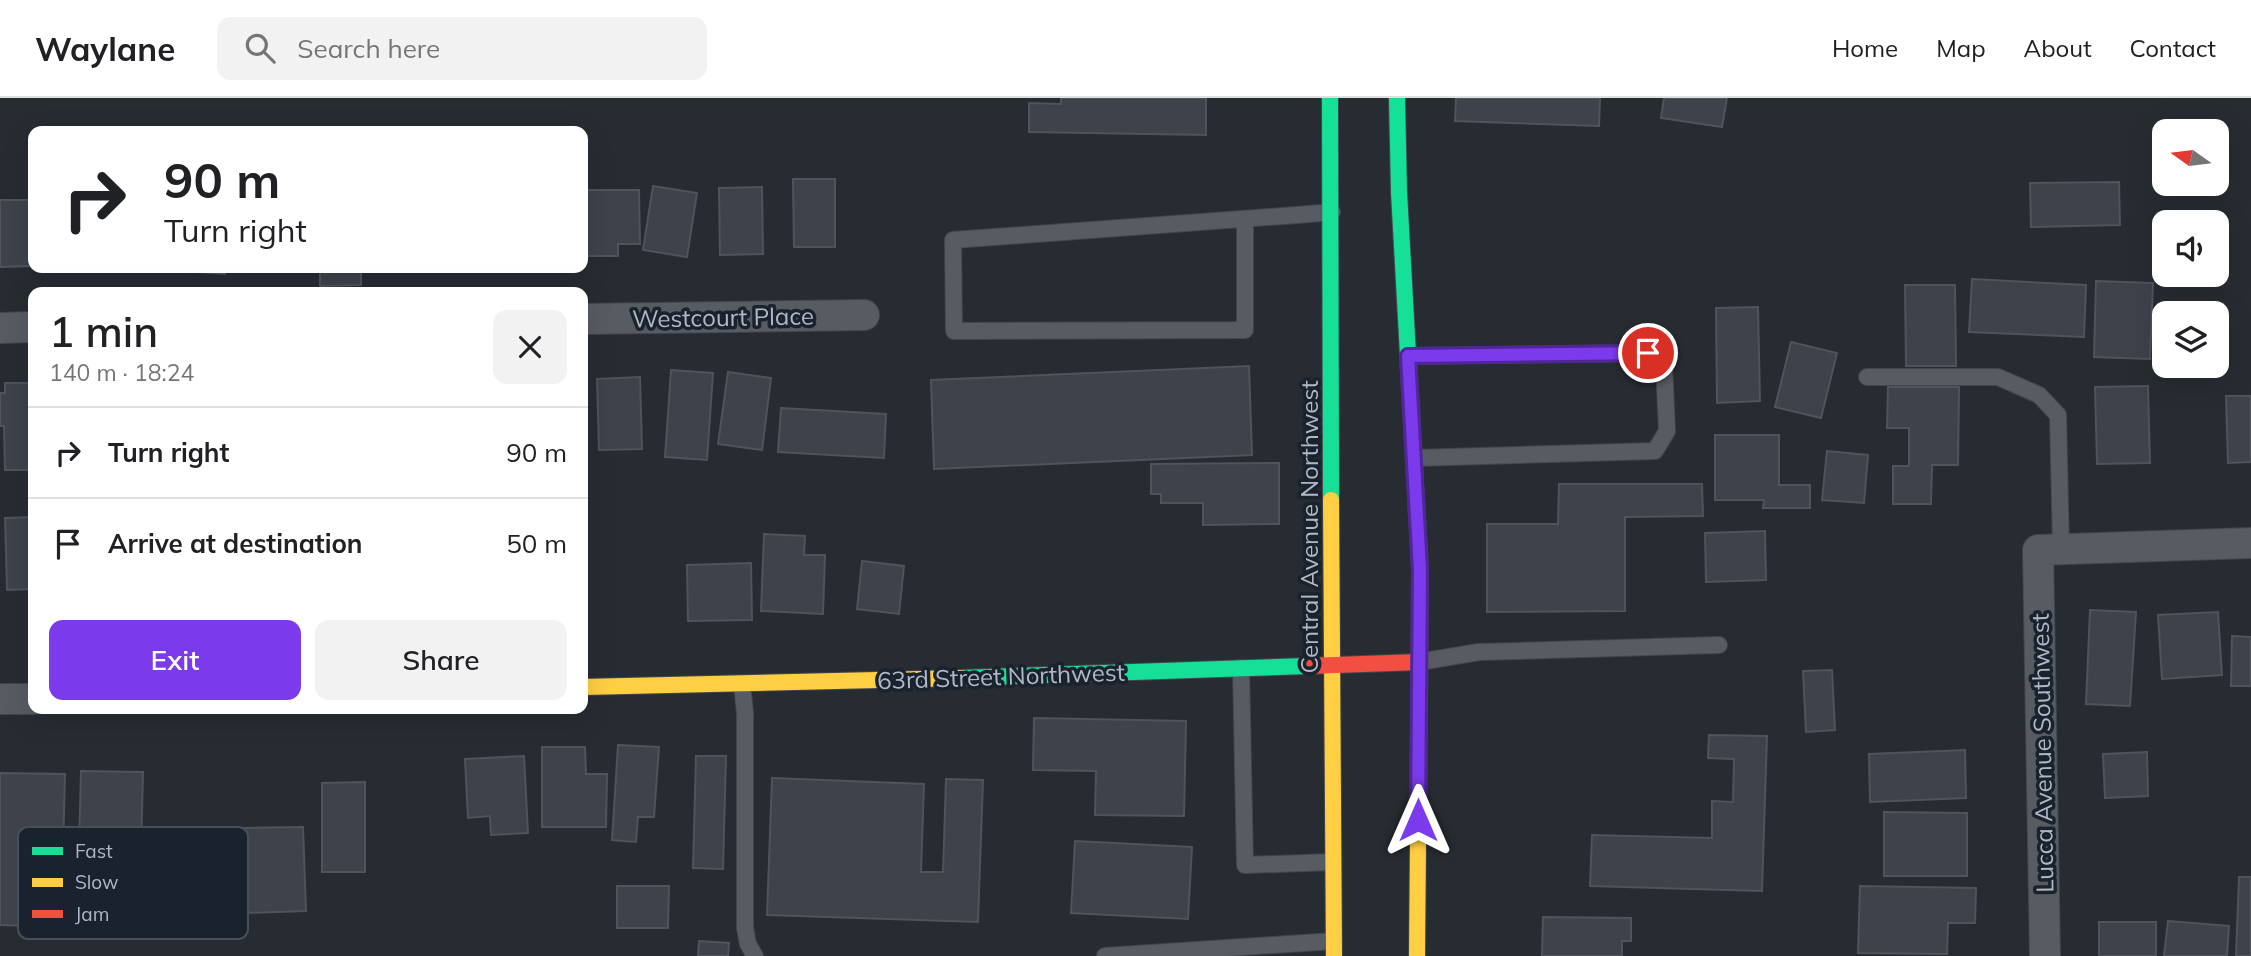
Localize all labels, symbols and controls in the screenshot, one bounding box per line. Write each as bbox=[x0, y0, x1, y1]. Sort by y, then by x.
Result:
search box bbox=[217, 17, 707, 80]
text: Waylane bbox=[35, 28, 175, 69]
icon: search bbox=[241, 29, 279, 67]
text: Search here bbox=[297, 32, 440, 65]
text: Home bbox=[1832, 33, 1898, 63]
text: Map bbox=[1936, 33, 1986, 63]
text: About bbox=[2024, 33, 2092, 63]
text: Contact bbox=[2130, 33, 2216, 63]
north arrow bbox=[2152, 119, 2230, 196]
map controls bbox=[2152, 119, 2229, 378]
text: 90 m bbox=[164, 149, 280, 210]
icon: right bbox=[49, 154, 140, 245]
text: Turn right bbox=[164, 210, 307, 250]
button: sound bbox=[2152, 210, 2229, 287]
street label: Westcourt Place bbox=[632, 300, 814, 334]
button: layers bbox=[2152, 301, 2229, 378]
text: 1 min bbox=[49, 305, 158, 358]
button: close bbox=[493, 310, 567, 384]
pin bbox=[1618, 323, 1678, 383]
icon: arrive bbox=[1629, 334, 1667, 372]
text: 140 m · 18:24 bbox=[49, 358, 194, 387]
street label: Central Avenue Northwest bbox=[1294, 380, 1324, 674]
icon: right bbox=[49, 434, 87, 472]
text: Turn right bbox=[108, 436, 229, 469]
text: 90 m bbox=[506, 436, 567, 469]
icon: arrive bbox=[49, 525, 87, 563]
text: Arrive at destination bbox=[108, 527, 363, 560]
text: 50 m bbox=[506, 527, 567, 560]
street label: Lucca Avenue Southwest bbox=[2025, 613, 2059, 893]
button: Exit bbox=[49, 620, 301, 700]
button: Share bbox=[315, 620, 567, 700]
street label: 63rd Street Northwest bbox=[877, 657, 1125, 695]
position arrow bbox=[1381, 783, 1455, 857]
legend bbox=[18, 827, 248, 939]
text: Fast bbox=[75, 839, 113, 863]
text: Slow bbox=[75, 870, 119, 894]
text: Jam bbox=[75, 902, 109, 926]

